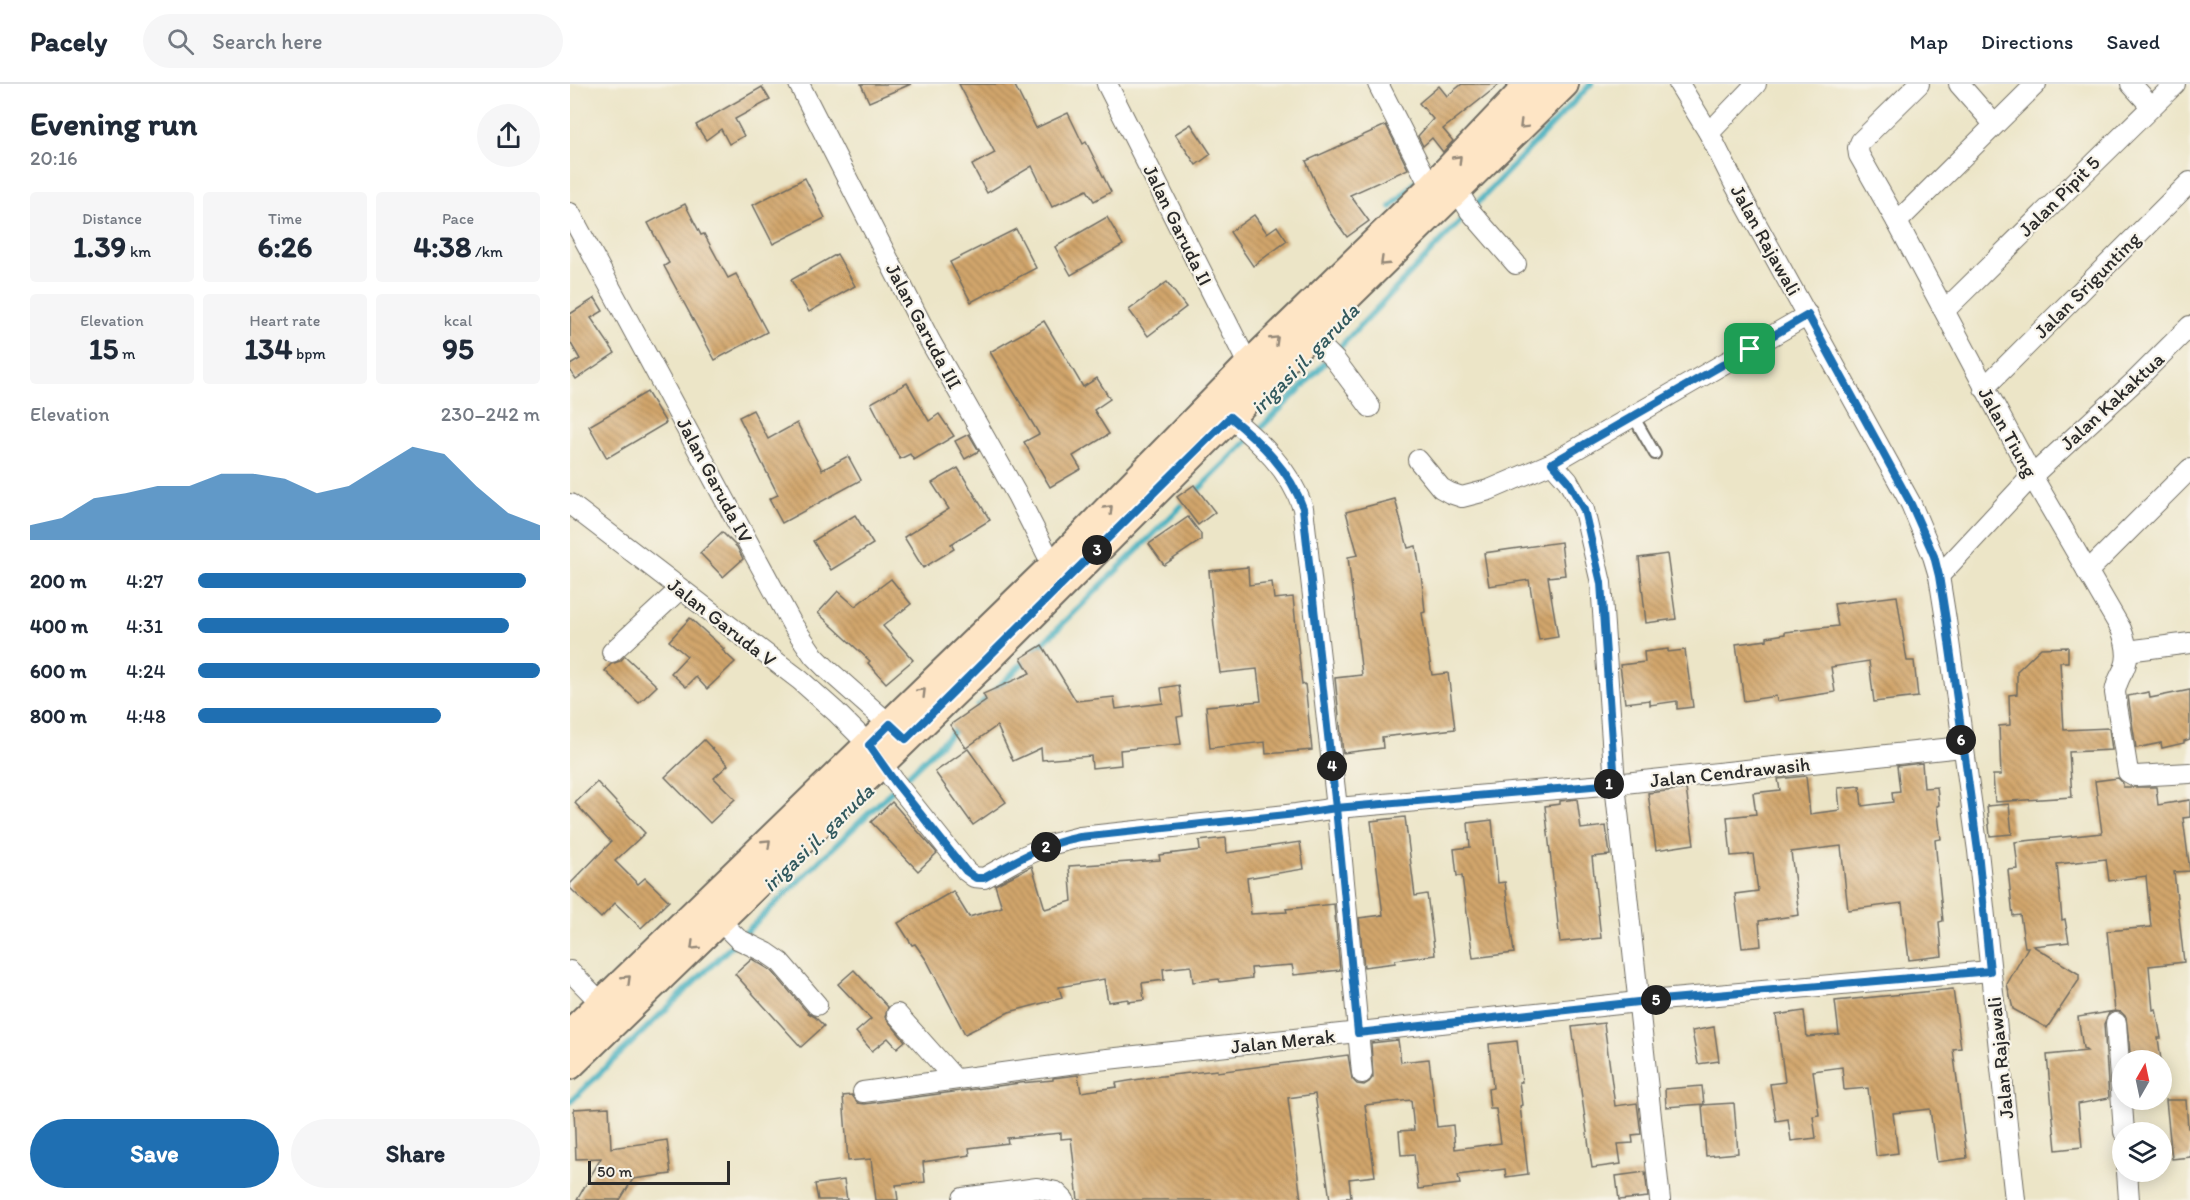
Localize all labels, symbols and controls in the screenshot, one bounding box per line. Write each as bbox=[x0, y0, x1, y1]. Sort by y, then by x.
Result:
search box bbox=[143, 14, 563, 68]
text: Pacely bbox=[30, 24, 107, 58]
icon: search bbox=[164, 25, 197, 58]
text: Search here bbox=[212, 28, 323, 55]
text: Map bbox=[1910, 29, 1948, 54]
text: Directions bbox=[1981, 29, 2073, 54]
text: Saved bbox=[2106, 29, 2160, 54]
text: Evening run bbox=[30, 104, 197, 143]
button: share bbox=[477, 104, 540, 167]
one-way arrow bbox=[1519, 119, 1530, 129]
text: 20:16 bbox=[30, 146, 78, 170]
street label: Jalan Pipit 5 bbox=[2013, 150, 2105, 242]
one-way arrow bbox=[1451, 155, 1462, 166]
street label: Jalan Garuda II bbox=[1138, 161, 1218, 289]
street label: Jalan Rajawali bbox=[1726, 180, 1806, 300]
text: Distance bbox=[82, 209, 142, 228]
text: Time bbox=[268, 209, 302, 228]
text: Pace bbox=[442, 209, 474, 228]
street label: Jalan Srigunting bbox=[2029, 226, 2146, 343]
text: 1.39 bbox=[73, 228, 126, 265]
text: 6:26 bbox=[258, 228, 312, 265]
text: 4:38 bbox=[413, 228, 471, 265]
text: km bbox=[126, 242, 151, 261]
text: /km bbox=[471, 242, 503, 261]
one-way arrow bbox=[1380, 254, 1391, 265]
street label: Jalan Garuda III bbox=[881, 259, 967, 393]
water label: irigasi jl. garuda bbox=[1245, 298, 1364, 419]
text: Elevation bbox=[80, 311, 144, 330]
text: Heart rate bbox=[250, 311, 320, 330]
text: kcal bbox=[444, 311, 472, 330]
pin bbox=[1724, 323, 1775, 374]
text: 15 bbox=[89, 330, 118, 367]
text: 134 bbox=[244, 330, 293, 367]
text: 95 bbox=[442, 330, 474, 367]
icon: arrive bbox=[1733, 332, 1766, 365]
one-way arrow bbox=[1267, 336, 1278, 347]
text: m bbox=[118, 344, 135, 363]
text: bpm bbox=[293, 344, 326, 363]
street label: Jalan Kakaktua bbox=[2055, 346, 2169, 455]
street label: Jalan Tiung bbox=[1973, 383, 2043, 482]
text: Elevation bbox=[30, 402, 109, 426]
text: 230–242 m bbox=[441, 402, 540, 426]
street label: Jalan Garuda IV bbox=[672, 413, 758, 547]
one-way arrow bbox=[1101, 505, 1112, 516]
pin: 3 bbox=[1082, 535, 1112, 565]
text: 3 bbox=[1093, 540, 1101, 559]
text: 200 m bbox=[30, 569, 86, 593]
text: 4:27 bbox=[126, 569, 163, 593]
street label: Jalan Garuda V bbox=[663, 572, 781, 672]
text: 400 m bbox=[30, 614, 88, 638]
text: 4:31 bbox=[126, 614, 163, 638]
text: 600 m bbox=[30, 659, 87, 683]
text: 4:24 bbox=[126, 659, 165, 683]
one-way arrow bbox=[915, 689, 926, 699]
text: 800 m bbox=[30, 704, 87, 728]
text: 4:48 bbox=[126, 704, 166, 728]
pin: 6 bbox=[1946, 725, 1976, 755]
text: 6 bbox=[1957, 730, 1965, 749]
pin: 4 bbox=[1317, 751, 1347, 781]
street label: Jalan Cendrawasih bbox=[1649, 752, 1811, 792]
text: 4 bbox=[1327, 756, 1337, 775]
pin: 1 bbox=[1594, 769, 1624, 799]
text: 1 bbox=[1605, 774, 1613, 793]
water label: irigasi jl. garuda bbox=[757, 778, 879, 897]
pin: 2 bbox=[1031, 832, 1061, 862]
text: 2 bbox=[1042, 837, 1050, 856]
one-way arrow bbox=[761, 839, 771, 850]
one-way arrow bbox=[690, 939, 700, 950]
one-way arrow bbox=[620, 975, 631, 986]
pin: 5 bbox=[1641, 985, 1671, 1015]
text: 5 bbox=[1652, 990, 1660, 1009]
street label: Jalan Rajawali bbox=[1982, 996, 2018, 1120]
street label: Jalan Merak bbox=[1230, 1024, 1337, 1058]
north arrow bbox=[2112, 1050, 2172, 1110]
map controls bbox=[2112, 1050, 2172, 1182]
button: Save bbox=[30, 1119, 279, 1188]
button: Share bbox=[291, 1119, 540, 1188]
button: layers bbox=[2112, 1122, 2172, 1182]
scale bar bbox=[588, 1158, 730, 1186]
text: 50 m bbox=[597, 1162, 632, 1181]

